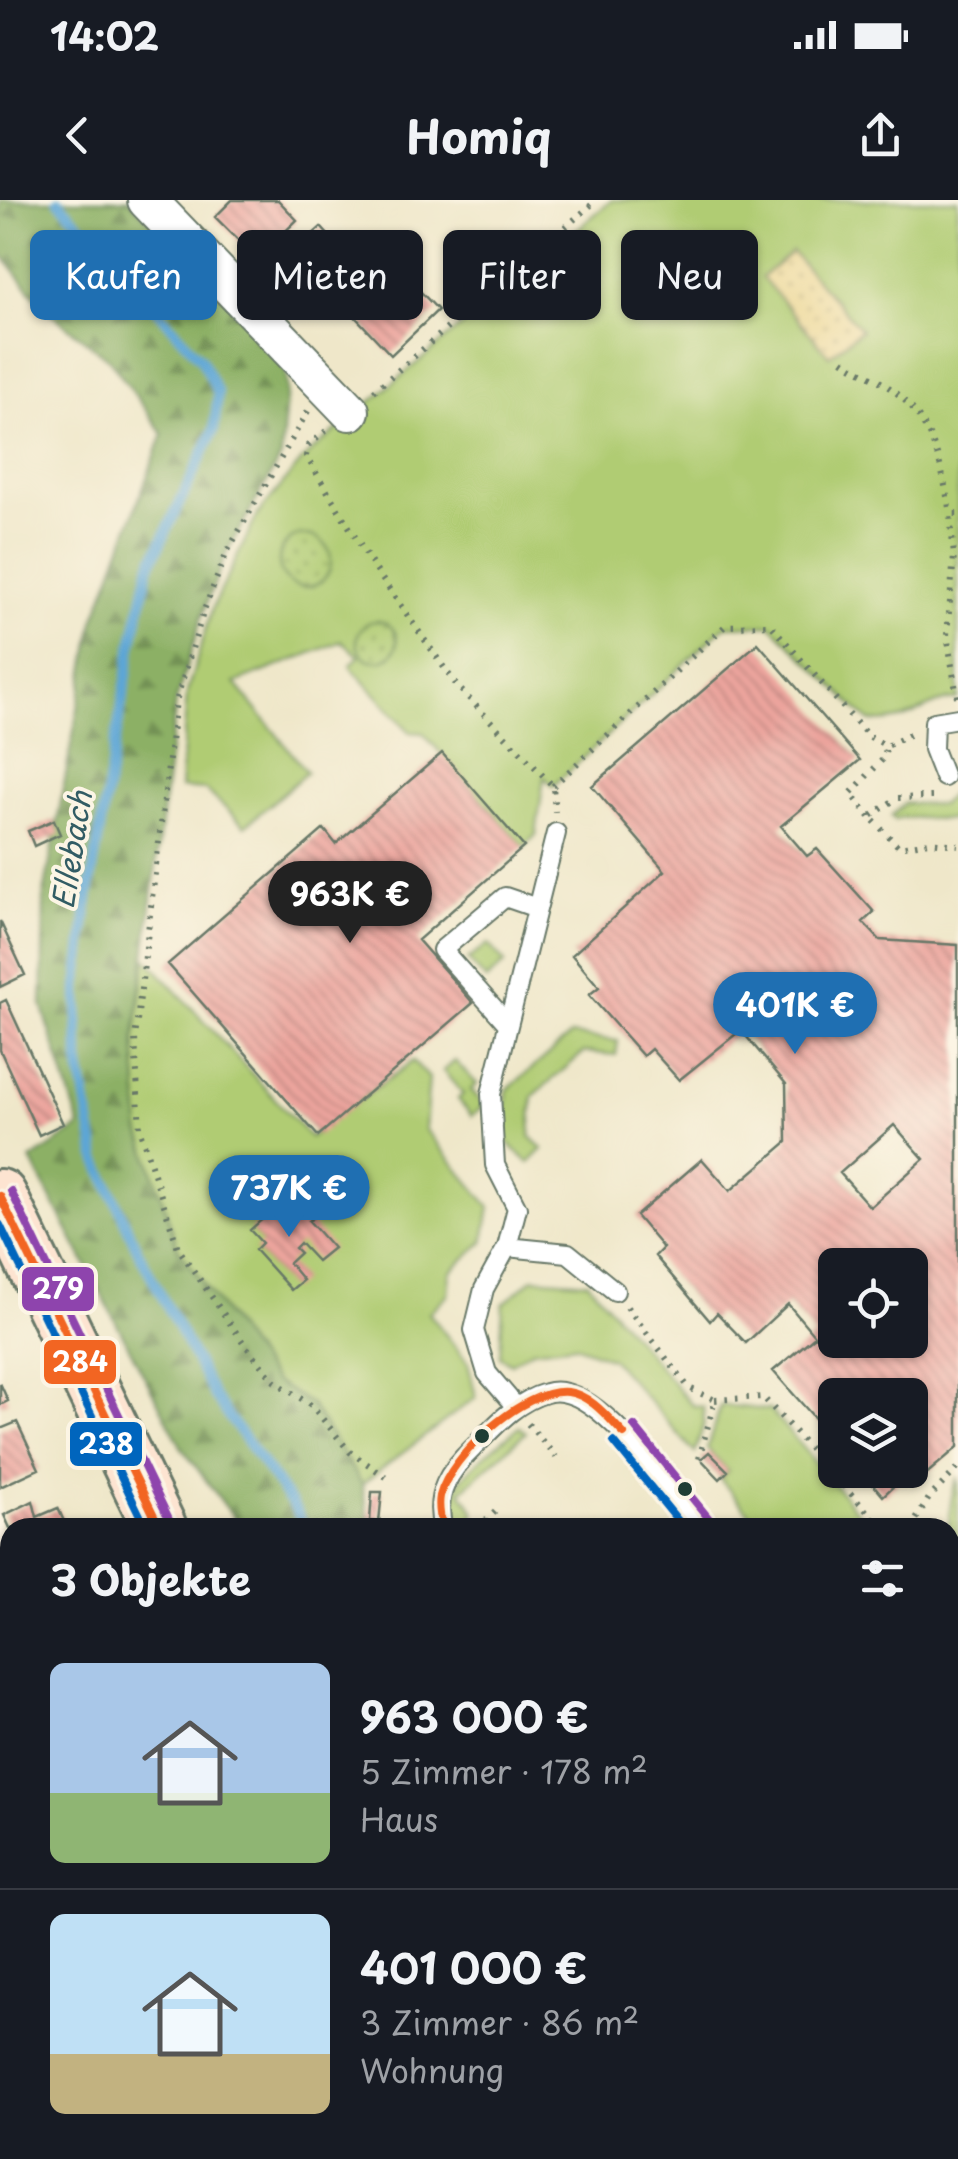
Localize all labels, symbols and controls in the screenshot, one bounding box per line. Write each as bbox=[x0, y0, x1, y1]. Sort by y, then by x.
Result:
text: 14:02 bbox=[50, 7, 159, 64]
text: Homiq bbox=[406, 101, 552, 169]
icon: back bbox=[50, 108, 105, 163]
icon: share bbox=[853, 108, 908, 163]
chip: Kaufen bbox=[30, 230, 217, 320]
chip: Mieten bbox=[237, 230, 423, 320]
chip: Filter bbox=[443, 230, 601, 320]
chip: Neu bbox=[621, 230, 758, 320]
water label: Ellebach bbox=[39, 787, 102, 912]
pin: 963K € bbox=[269, 861, 431, 946]
text: 963K € bbox=[290, 869, 410, 917]
pin: 401K € bbox=[714, 972, 876, 1057]
text: 401K € bbox=[735, 980, 855, 1028]
pin: 737K € bbox=[208, 1155, 370, 1240]
text: 737K € bbox=[231, 1163, 347, 1211]
map controls bbox=[818, 1248, 928, 1488]
button: locate bbox=[818, 1248, 928, 1358]
line badge: 279 bbox=[20, 1265, 96, 1313]
text: 279 bbox=[32, 1266, 84, 1309]
line badge: 284 bbox=[42, 1338, 118, 1386]
text: 284 bbox=[52, 1339, 108, 1382]
button: layers bbox=[818, 1378, 928, 1488]
line badge: 238 bbox=[68, 1420, 144, 1468]
text: 238 bbox=[78, 1421, 134, 1464]
unlabelled marker bbox=[472, 1426, 492, 1446]
unlabelled marker bbox=[675, 1479, 695, 1499]
text: 3 Objekte bbox=[50, 1547, 251, 1610]
icon: filters bbox=[855, 1551, 910, 1606]
text: 963 000 € bbox=[360, 1684, 589, 1747]
icon: home bbox=[130, 1703, 250, 1823]
text: 5 Zimmer · 178 m² bbox=[360, 1747, 648, 1795]
text: Haus bbox=[360, 1795, 438, 1843]
text: 401 000 € bbox=[360, 1935, 587, 1998]
icon: home bbox=[130, 1954, 250, 2074]
text: 3 Zimmer · 86 m² bbox=[360, 1998, 639, 2046]
text: Wohnung bbox=[360, 2046, 504, 2094]

